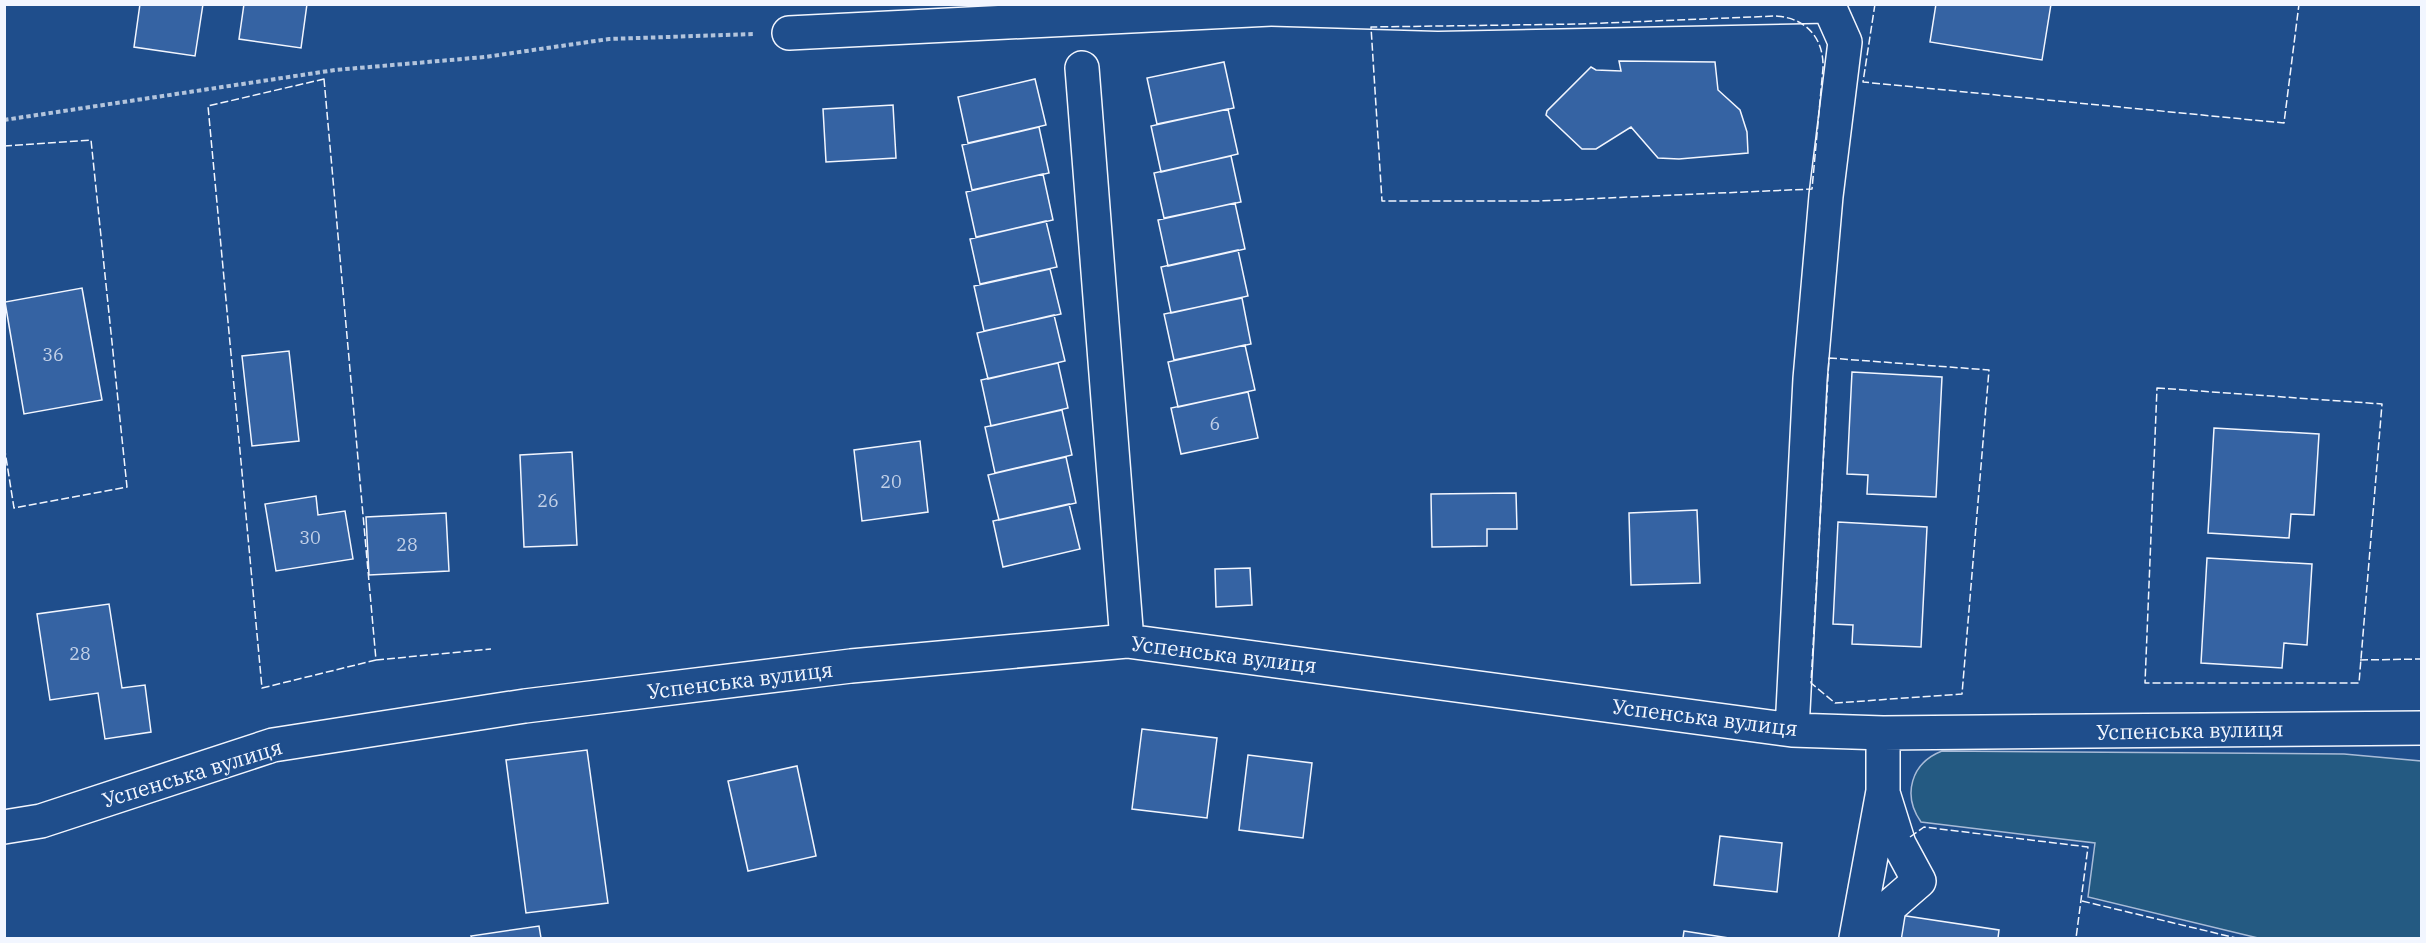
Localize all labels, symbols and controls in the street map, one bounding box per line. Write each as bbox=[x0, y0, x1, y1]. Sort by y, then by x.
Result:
house number: 36 bbox=[42, 343, 64, 366]
house number: 6 bbox=[1210, 412, 1220, 435]
house number: 20 bbox=[880, 470, 902, 493]
house number: 26 bbox=[537, 489, 559, 512]
house number: 30 bbox=[299, 526, 321, 549]
house number: 28 bbox=[396, 533, 418, 556]
street label: Успенська вулиця bbox=[1129, 629, 1319, 679]
house number: 28 bbox=[69, 642, 91, 665]
street label: Успенська вулиця bbox=[645, 655, 835, 705]
street label: Успенська вулиця bbox=[1610, 692, 1800, 742]
street label: Успенська вулиця bbox=[2096, 714, 2284, 746]
street label: Успенська вулиця bbox=[98, 732, 286, 814]

